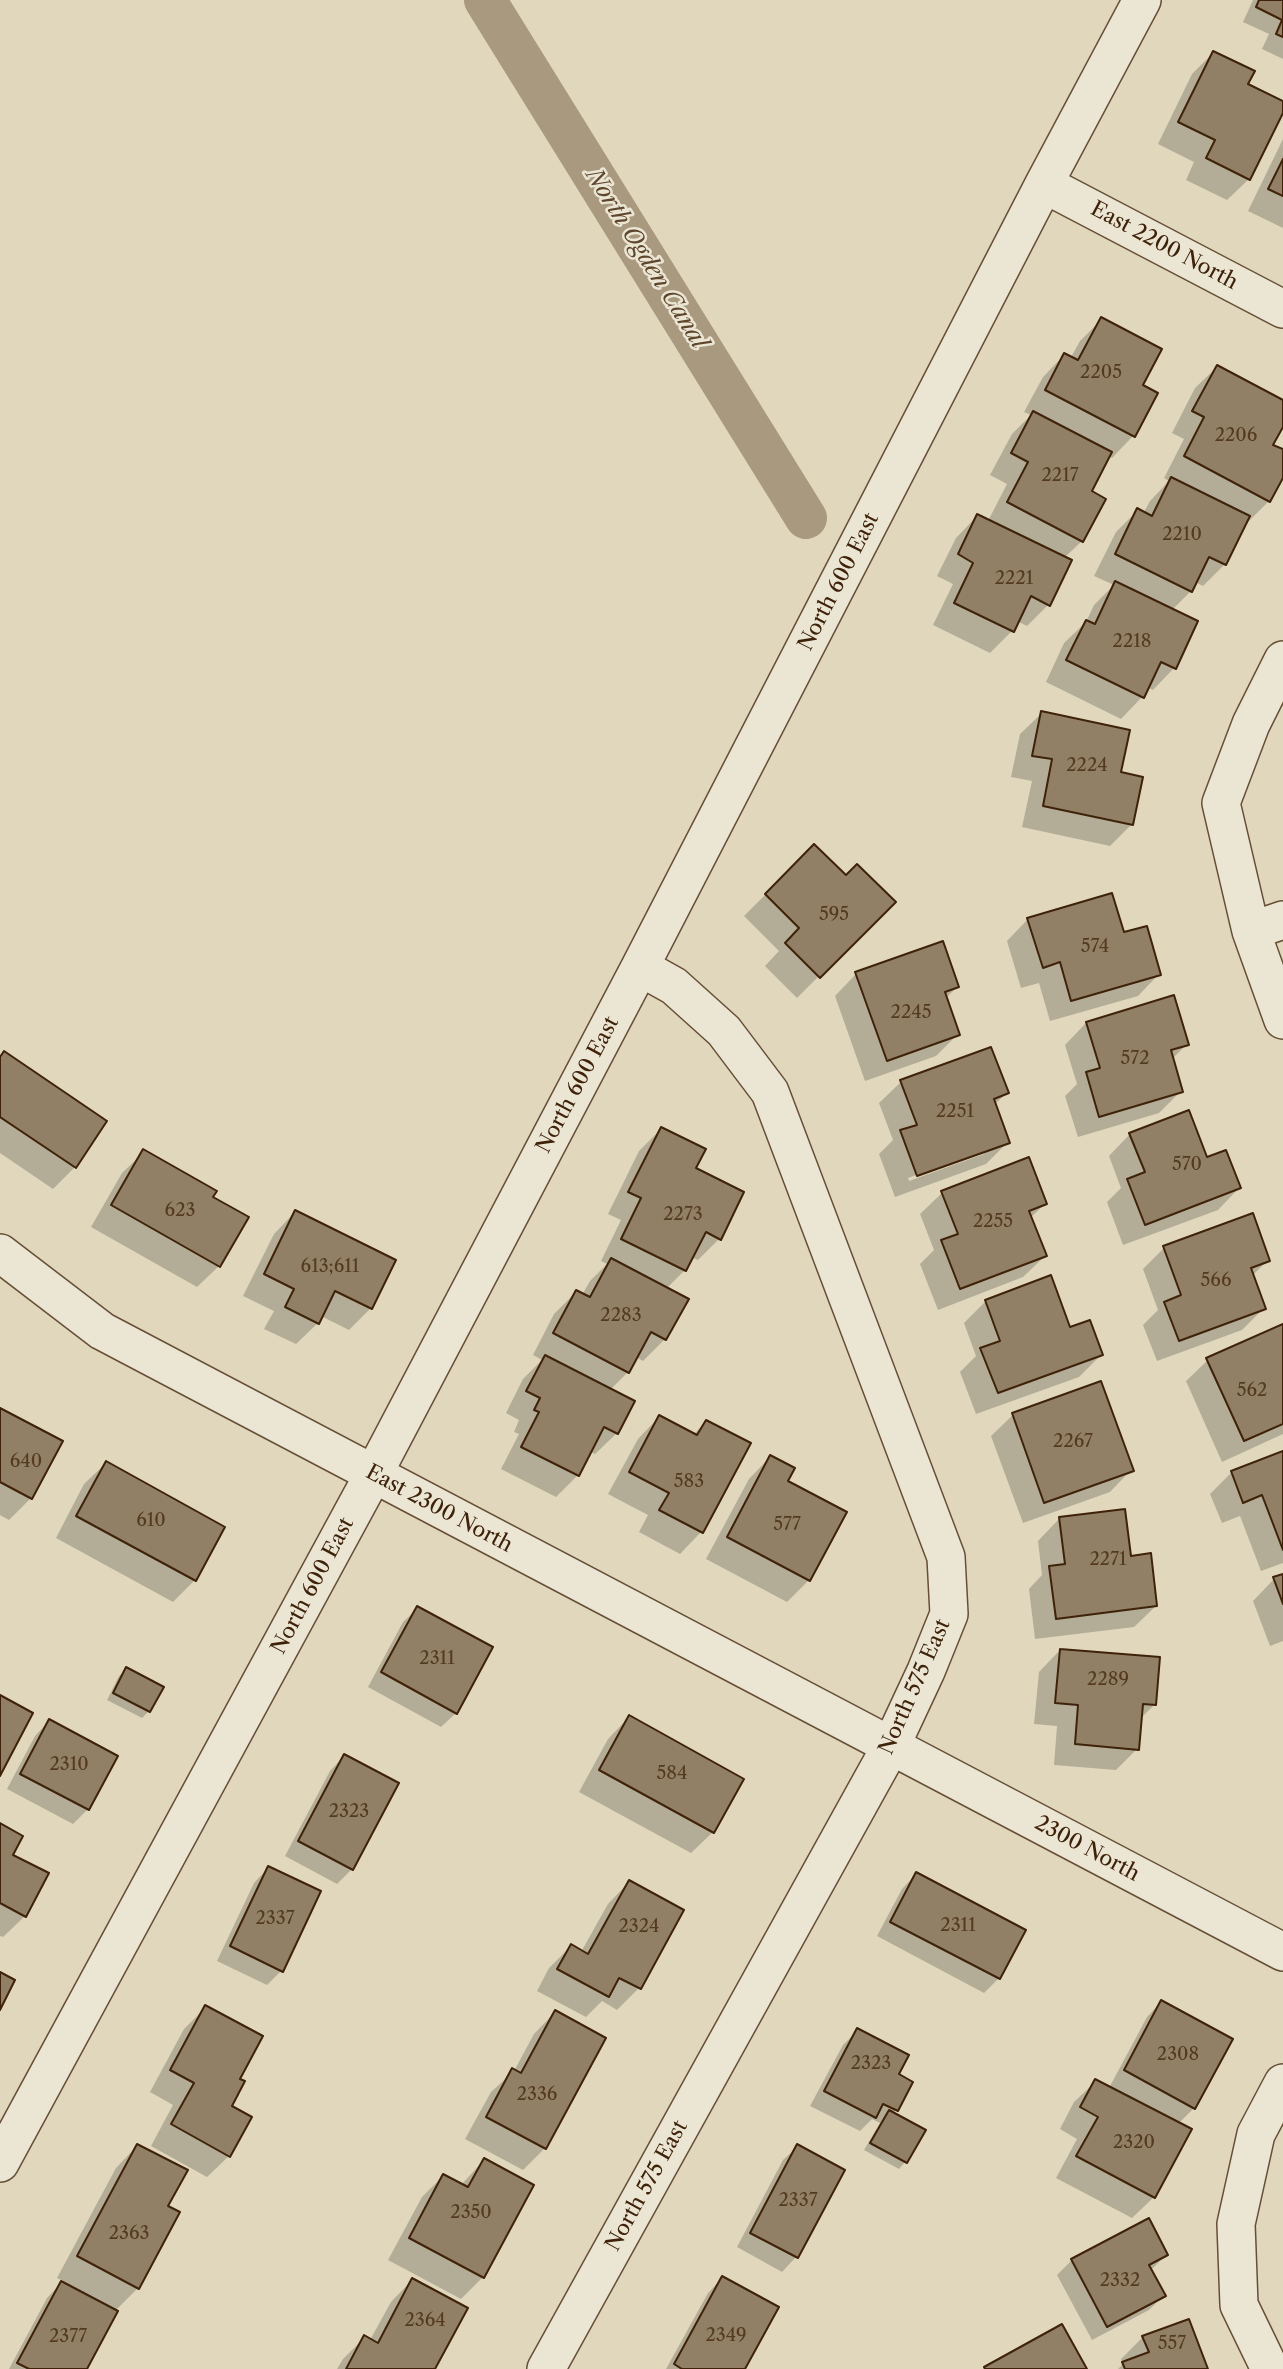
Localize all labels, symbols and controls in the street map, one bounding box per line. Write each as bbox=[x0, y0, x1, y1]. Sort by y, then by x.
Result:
water label: North Ogden Canal bbox=[579, 164, 713, 354]
street label: East 2200 North bbox=[1086, 197, 1242, 295]
house number: 2205 bbox=[1080, 362, 1122, 384]
house number: 2206 bbox=[1215, 425, 1257, 447]
house number: 2217 bbox=[1041, 465, 1079, 487]
street label: North 600 East bbox=[793, 509, 885, 655]
house number: 2210 bbox=[1162, 524, 1202, 546]
house number: 2221 bbox=[995, 568, 1033, 590]
house number: 2218 bbox=[1113, 631, 1151, 653]
house number: 2224 bbox=[1066, 755, 1108, 777]
house number: 595 bbox=[819, 904, 849, 926]
house number: 574 bbox=[1081, 936, 1109, 958]
house number: 2245 bbox=[891, 1002, 931, 1024]
street label: North 600 East bbox=[531, 1012, 625, 1158]
house number: 572 bbox=[1121, 1048, 1149, 1070]
house number: 2251 bbox=[936, 1101, 974, 1123]
house number: 570 bbox=[1172, 1154, 1202, 1176]
house number: 623 bbox=[165, 1200, 195, 1222]
house number: 2273 bbox=[663, 1204, 703, 1226]
house number: 2255 bbox=[973, 1211, 1013, 1233]
house number: 613;611 bbox=[301, 1256, 359, 1278]
house number: 566 bbox=[1201, 1270, 1231, 1292]
house number: 2283 bbox=[600, 1305, 642, 1327]
house number: 562 bbox=[1237, 1380, 1267, 1402]
house number: 2267 bbox=[1053, 1431, 1093, 1453]
house number: 640 bbox=[10, 1451, 42, 1473]
street label: East 2300 North bbox=[361, 1460, 517, 1558]
house number: 583 bbox=[674, 1471, 704, 1493]
house number: 610 bbox=[136, 1510, 166, 1532]
street label: North 600 East bbox=[266, 1513, 360, 1659]
house number: 577 bbox=[773, 1514, 801, 1536]
house number: 2271 bbox=[1089, 1549, 1127, 1571]
street label: North 575 East bbox=[874, 1615, 956, 1759]
house number: 2311 bbox=[419, 1648, 455, 1670]
house number: 2289 bbox=[1087, 1669, 1129, 1691]
house number: 2310 bbox=[49, 1754, 89, 1776]
house number: 584 bbox=[657, 1763, 687, 1785]
house number: 2323 bbox=[329, 1801, 369, 1823]
street label: 2300 North bbox=[1030, 1811, 1144, 1887]
house number: 2337 bbox=[255, 1908, 295, 1930]
house number: 2311 bbox=[940, 1915, 976, 1937]
house number: 2324 bbox=[618, 1916, 660, 1938]
house number: 2308 bbox=[1157, 2044, 1199, 2066]
house number: 2323 bbox=[851, 2053, 891, 2075]
house number: 2336 bbox=[517, 2084, 557, 2106]
street label: North 575 East bbox=[601, 2116, 693, 2256]
house number: 2320 bbox=[1113, 2132, 1155, 2154]
house number: 2337 bbox=[778, 2190, 818, 2212]
house number: 2350 bbox=[450, 2202, 492, 2224]
house number: 2363 bbox=[109, 2223, 149, 2245]
house number: 2332 bbox=[1100, 2270, 1140, 2292]
house number: 2364 bbox=[404, 2310, 446, 2332]
house number: 2349 bbox=[705, 2325, 747, 2347]
house number: 2377 bbox=[49, 2326, 87, 2348]
house number: 557 bbox=[1158, 2333, 1186, 2355]

